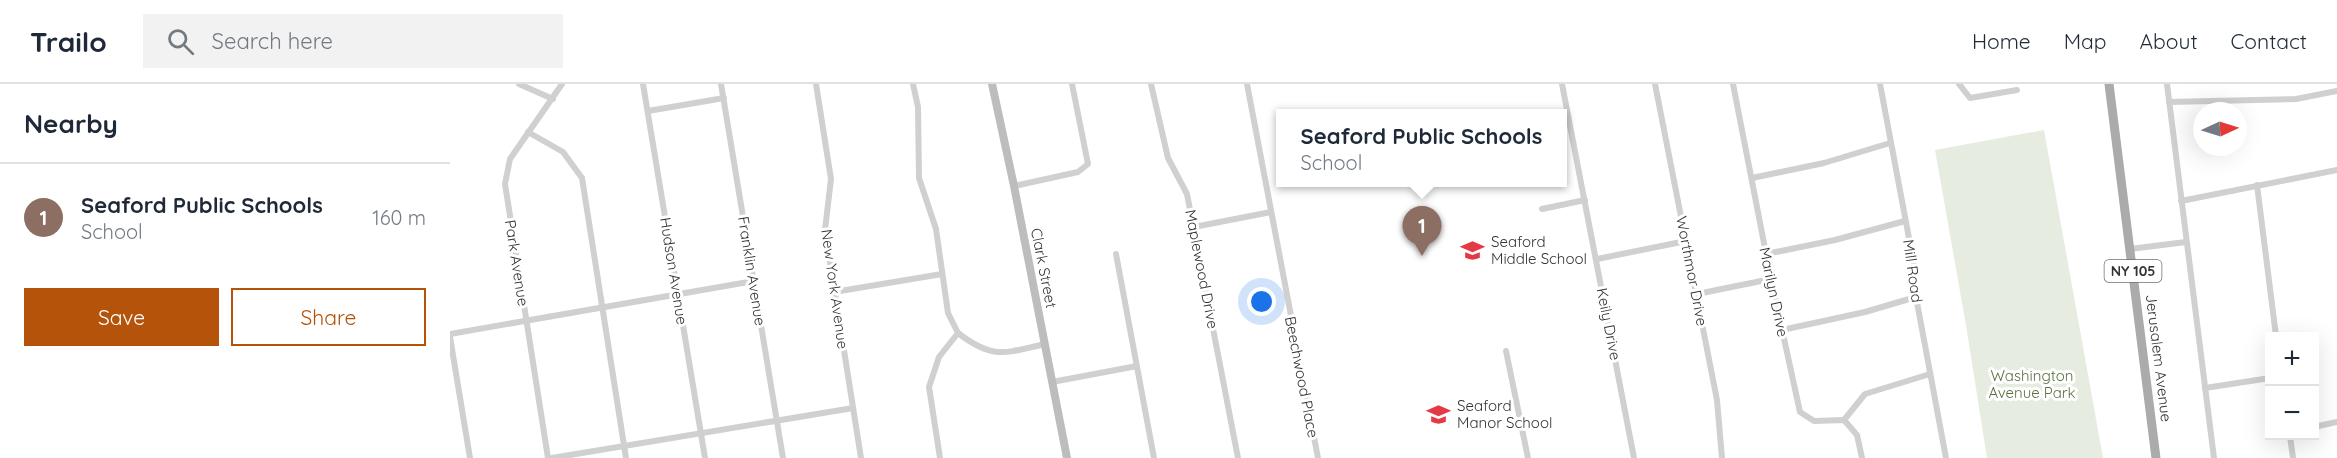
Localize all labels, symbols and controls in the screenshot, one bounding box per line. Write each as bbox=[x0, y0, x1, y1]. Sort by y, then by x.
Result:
search box bbox=[143, 14, 563, 68]
text: Trailo bbox=[30, 24, 107, 59]
icon: search bbox=[164, 25, 197, 58]
text: Search here bbox=[212, 27, 333, 55]
text: Home bbox=[1972, 28, 2031, 54]
text: Map bbox=[2064, 28, 2107, 54]
text: About bbox=[2140, 28, 2198, 54]
text: Contact bbox=[2231, 28, 2307, 54]
north arrow bbox=[2193, 102, 2247, 156]
text: Nearby bbox=[24, 107, 118, 140]
popup bbox=[1276, 109, 1567, 187]
text: Seaford Public Schools bbox=[1301, 122, 1542, 150]
text: School bbox=[1301, 150, 1362, 175]
text: Seaford Public Schools bbox=[81, 191, 323, 219]
text: 1 bbox=[40, 205, 47, 230]
text: 160 m bbox=[372, 205, 426, 230]
pin: 1 bbox=[1402, 206, 1442, 256]
street label: Maplewood Drive bbox=[1181, 208, 1223, 330]
street label: Worthmor Drive bbox=[1672, 214, 1712, 328]
street label: Franklin Avenue bbox=[734, 215, 770, 327]
street label: Hudson Avenue bbox=[656, 216, 692, 326]
street label: Park Avenue bbox=[501, 218, 533, 308]
text: School bbox=[81, 219, 143, 244]
street label: Clark Street bbox=[1027, 226, 1061, 310]
street label: New York Avenue bbox=[817, 228, 853, 350]
place label: Seaford Middle School bbox=[1491, 232, 1587, 268]
school or university icon: Seaford Middle School bbox=[1460, 237, 1486, 263]
street label: Mill Road bbox=[1899, 238, 1927, 304]
street label: Marilyn Drive bbox=[1755, 245, 1793, 339]
road number: NY 105 bbox=[2104, 260, 2162, 282]
street label: Keily Drive bbox=[1593, 286, 1625, 362]
your location bbox=[1247, 287, 1276, 316]
button: Save bbox=[24, 288, 219, 346]
button: Share bbox=[231, 288, 426, 346]
street label: Jerusalem Avenue bbox=[2142, 293, 2176, 423]
street label: Beechwood Place bbox=[1281, 315, 1323, 439]
map controls bbox=[2265, 332, 2319, 440]
button: + bbox=[2265, 332, 2319, 386]
park label: Washington Avenue Park bbox=[1988, 366, 2076, 402]
button: − bbox=[2265, 386, 2319, 440]
place label: Seaford Manor School bbox=[1457, 396, 1552, 432]
school or university icon: Seaford Manor School bbox=[1426, 401, 1452, 427]

